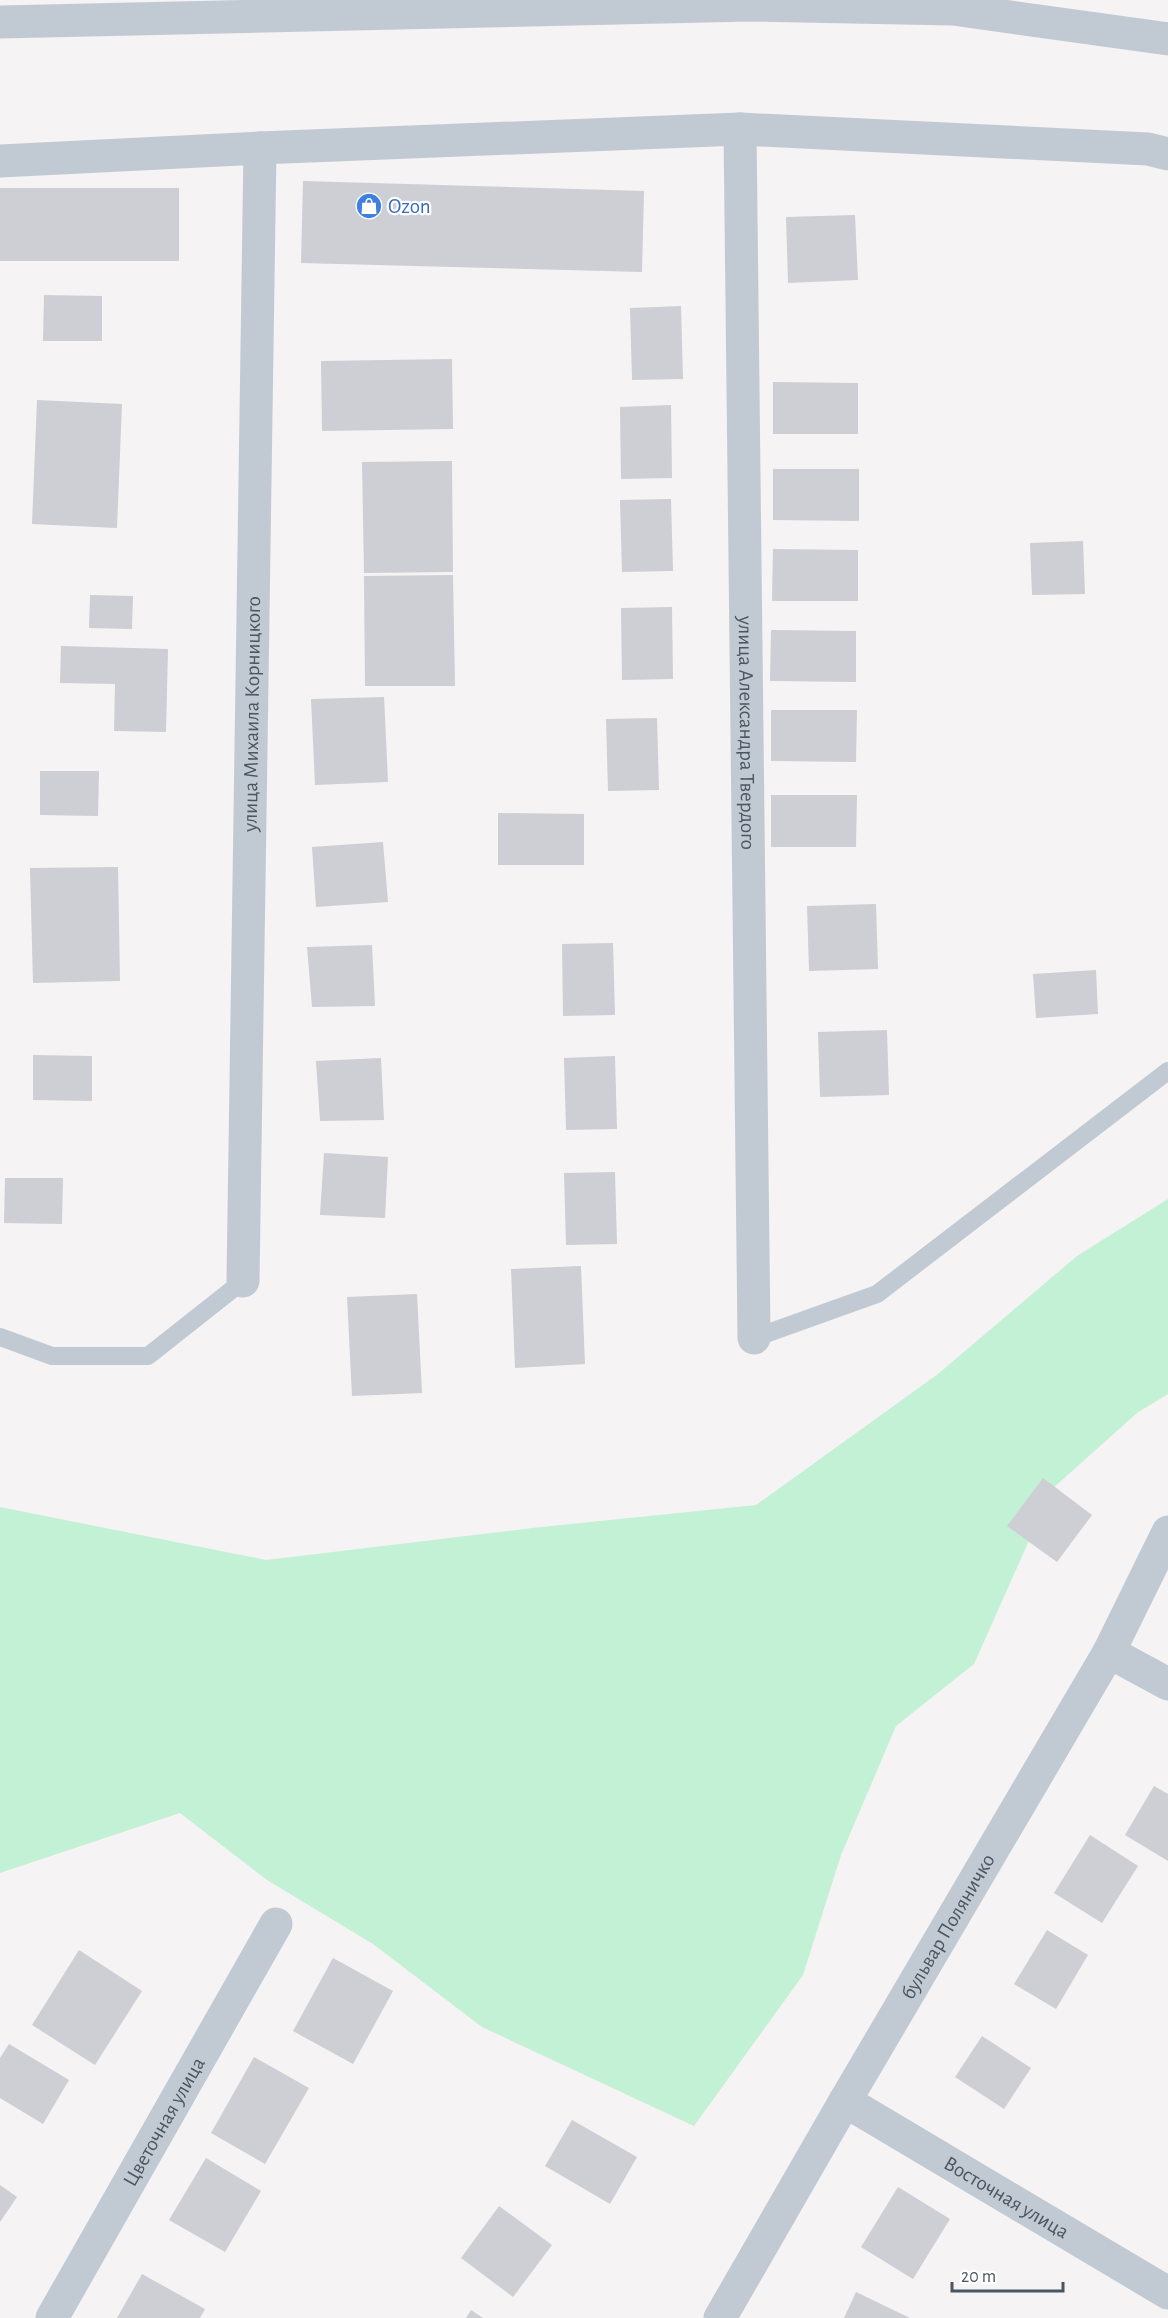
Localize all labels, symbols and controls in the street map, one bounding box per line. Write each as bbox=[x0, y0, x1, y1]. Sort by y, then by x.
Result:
shop icon: Ozon bbox=[354, 191, 384, 221]
place label: Ozon bbox=[388, 196, 431, 217]
street label: улица Михаила Корницкого bbox=[239, 596, 264, 833]
street label: улица Александра Твердого bbox=[735, 615, 759, 850]
street label: бульвар Поляничко bbox=[897, 1850, 998, 2003]
street label: Цветочная улица bbox=[119, 2053, 209, 2190]
street label: Восточная улица bbox=[941, 2152, 1073, 2242]
scale bar bbox=[952, 2255, 1063, 2293]
text: 20 m bbox=[961, 2268, 996, 2286]

